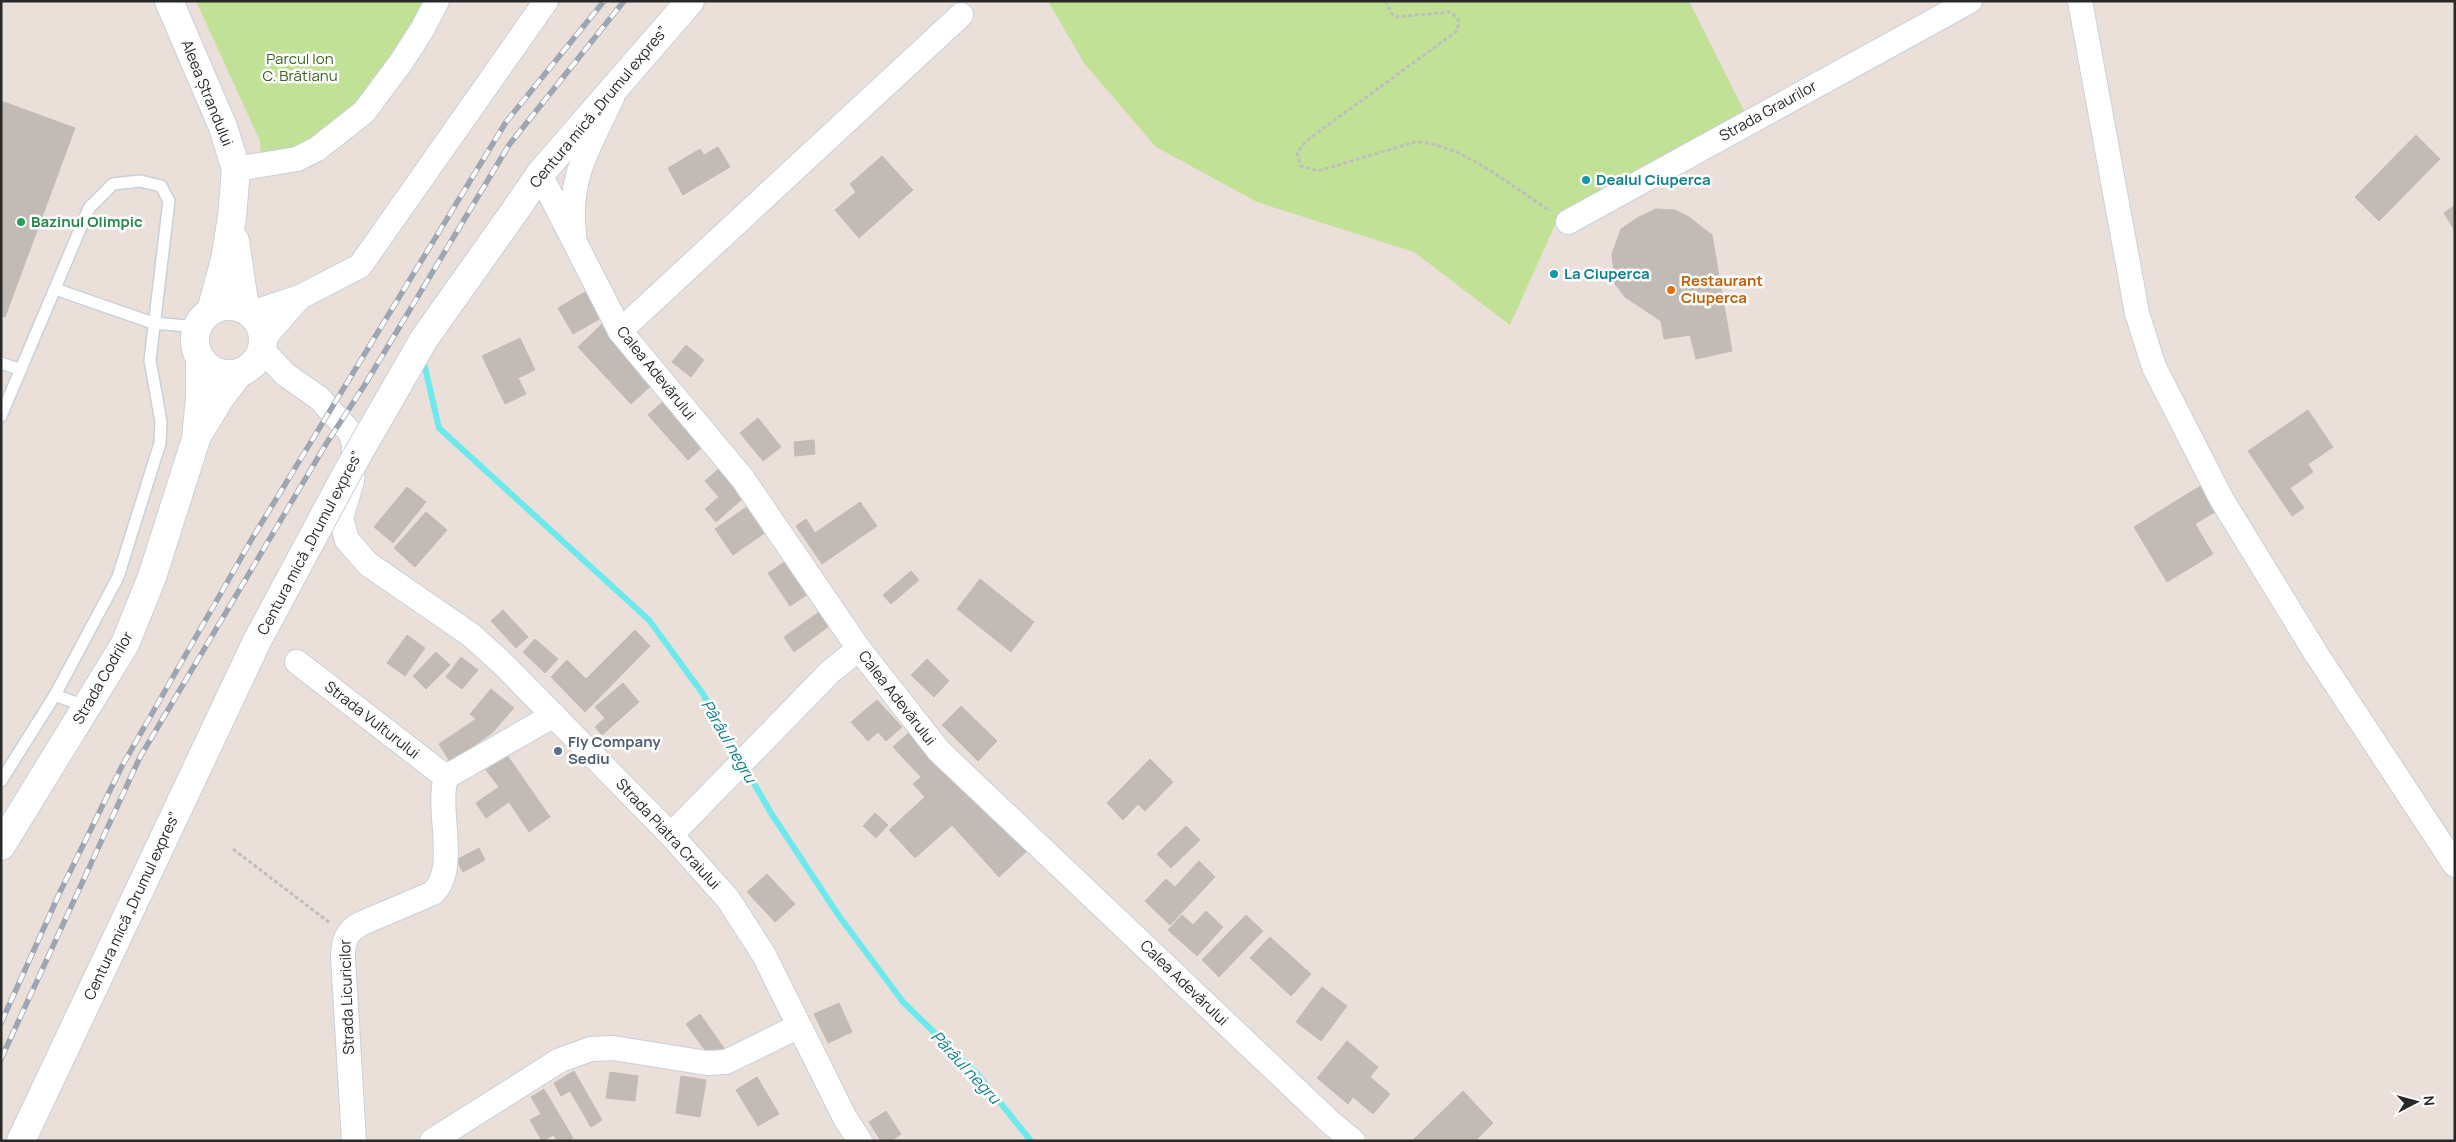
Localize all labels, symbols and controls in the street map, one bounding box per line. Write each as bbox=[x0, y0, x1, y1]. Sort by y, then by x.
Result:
street label: Centura mică „Drumul expres” bbox=[524, 21, 673, 192]
street label: Aleea Ștrandului bbox=[177, 36, 238, 149]
park label: Parcul Ion C. Brătianu bbox=[262, 48, 338, 86]
street label: Strada Graurilor bbox=[1715, 75, 1821, 146]
place label: Dealul Ciuperca bbox=[1596, 169, 1711, 190]
marker: Dealul Ciuperca bbox=[1580, 174, 1592, 186]
place label: Bazinul Olimpic bbox=[31, 211, 143, 232]
marker: Bazinul Olimpic bbox=[15, 216, 27, 228]
place label: La Ciuperca bbox=[1564, 263, 1650, 284]
marker: La Ciuperca bbox=[1548, 268, 1560, 280]
place label: Restaurant Ciuperca bbox=[1681, 270, 1763, 308]
marker: Restaurant Ciuperca bbox=[1665, 284, 1677, 296]
street label: Calea Adevărului bbox=[612, 321, 701, 424]
street label: Centura mică „Drumul expres” bbox=[252, 447, 367, 639]
street label: Strada Codrilor bbox=[67, 627, 138, 728]
street label: Calea Adevărului bbox=[854, 646, 941, 750]
street label: Strada Vulturului bbox=[320, 676, 424, 763]
water label: Pârâul negru bbox=[696, 695, 762, 788]
place label: Fly Company Sediu bbox=[568, 731, 661, 769]
marker: Fly Company Sediu bbox=[552, 745, 564, 757]
street label: Strada Piatra Craiului bbox=[611, 774, 725, 894]
street label: Centura mică „Drumul expres” bbox=[79, 808, 185, 1003]
street label: Calea Adevărului bbox=[1136, 935, 1233, 1030]
street label: Strada Licuricilor bbox=[334, 938, 359, 1055]
water label: Pârâul negru bbox=[926, 1026, 1007, 1109]
north arrow bbox=[2391, 1077, 2441, 1127]
text: N bbox=[2419, 1095, 2439, 1107]

